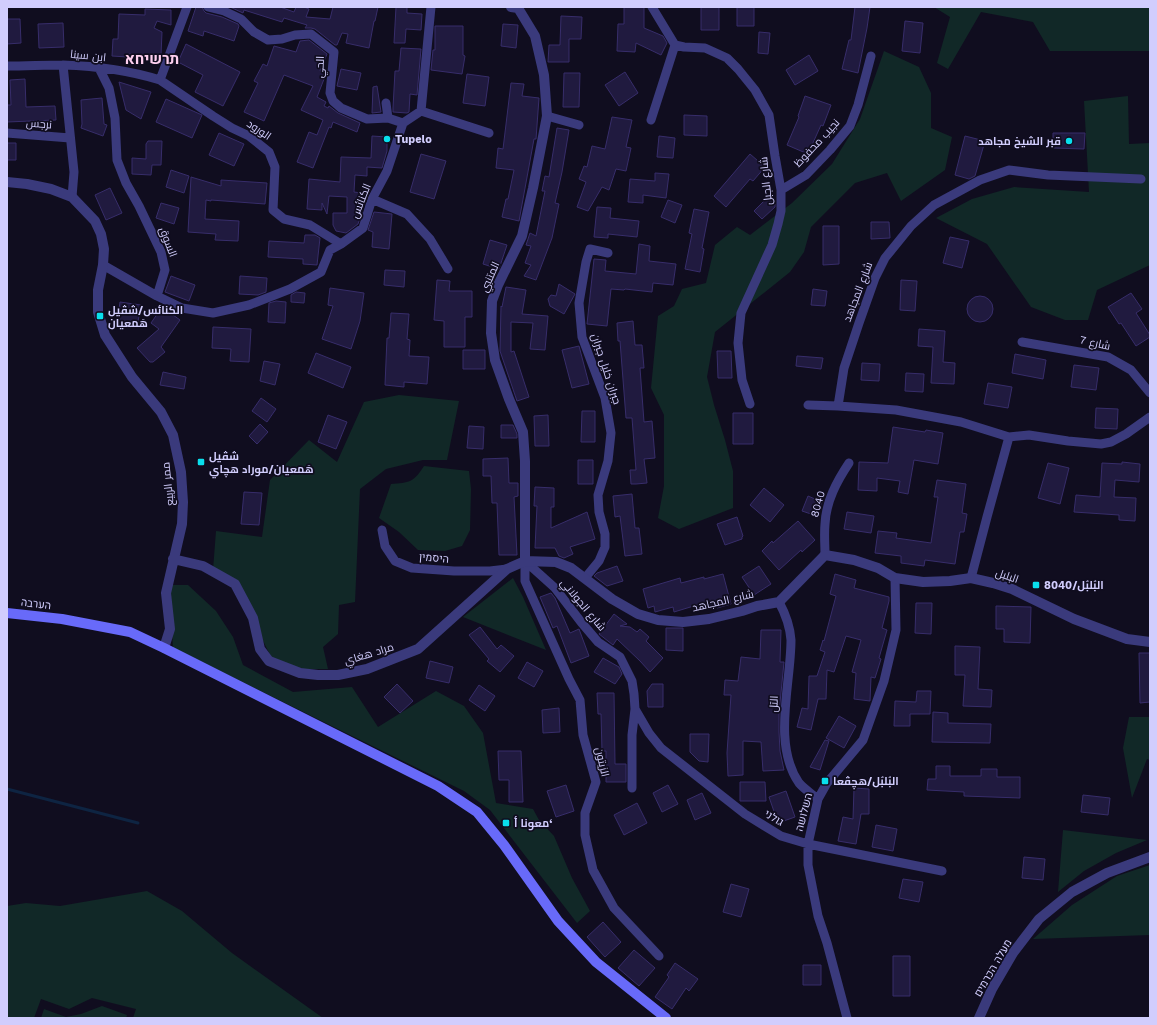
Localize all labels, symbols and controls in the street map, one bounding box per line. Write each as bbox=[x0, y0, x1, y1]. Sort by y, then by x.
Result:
street label: ابن سينا bbox=[69, 48, 107, 64]
district label: תרשיחא bbox=[125, 50, 179, 68]
street label: الحي bbox=[313, 56, 329, 78]
street label: نجيب محفوظ bbox=[791, 116, 843, 170]
street label: نرجس bbox=[26, 117, 53, 131]
street label: الورود bbox=[244, 117, 274, 143]
place label: Tupelo bbox=[395, 133, 432, 146]
marker: Tupelo bbox=[382, 134, 392, 144]
place label: قبر الشيخ مجاهد bbox=[978, 135, 1061, 149]
marker: قبر الشيخ مجاهد bbox=[1064, 136, 1074, 146]
street label: شارع الجبل bbox=[757, 156, 776, 206]
street label: الكنائس bbox=[348, 182, 374, 220]
street label: السوق bbox=[156, 225, 180, 259]
street label: المتنبي bbox=[478, 260, 504, 295]
street label: شارع المجاهد bbox=[841, 260, 876, 324]
place label: الكنائس/شڤيل هَمعيان bbox=[108, 304, 183, 330]
marker: الكنائس/شڤيل هَمعيان bbox=[95, 311, 105, 321]
street label: جبران خليل جبران bbox=[588, 332, 624, 406]
street label: شارع 7 bbox=[1078, 333, 1112, 354]
place label: شڤيل هَمعيان/موراد هچاي bbox=[209, 450, 314, 479]
marker: شڤيل هَمعيان/موراد هچاي bbox=[196, 457, 206, 467]
street label: ممر الربيع bbox=[159, 461, 178, 507]
street label: 8040 bbox=[808, 489, 828, 519]
street label: היסמין bbox=[418, 550, 450, 566]
street label: البلبل bbox=[994, 566, 1020, 586]
street label: شارع الجولاني bbox=[556, 576, 608, 635]
place label: البُلبُل/8040 bbox=[1044, 579, 1104, 592]
marker: البُلبُل/8040 bbox=[1031, 580, 1041, 590]
street label: شارع المجاهد bbox=[691, 588, 755, 615]
street label: הערבה bbox=[20, 596, 52, 612]
street label: مراد هغاي bbox=[343, 640, 396, 670]
street label: التل bbox=[767, 695, 781, 713]
street label: الزيتون bbox=[592, 746, 612, 778]
place label: البُلبُل/هچڤعا bbox=[833, 775, 899, 790]
marker: البُلبُل/هچڤعا bbox=[820, 776, 830, 786]
street label: השלושה bbox=[793, 791, 815, 833]
street label: גולני bbox=[762, 807, 786, 829]
place label: معونا أ‘ bbox=[514, 816, 552, 831]
marker: معونا أ‘ bbox=[501, 818, 511, 828]
street label: מעלה הכרמים bbox=[971, 937, 1015, 999]

